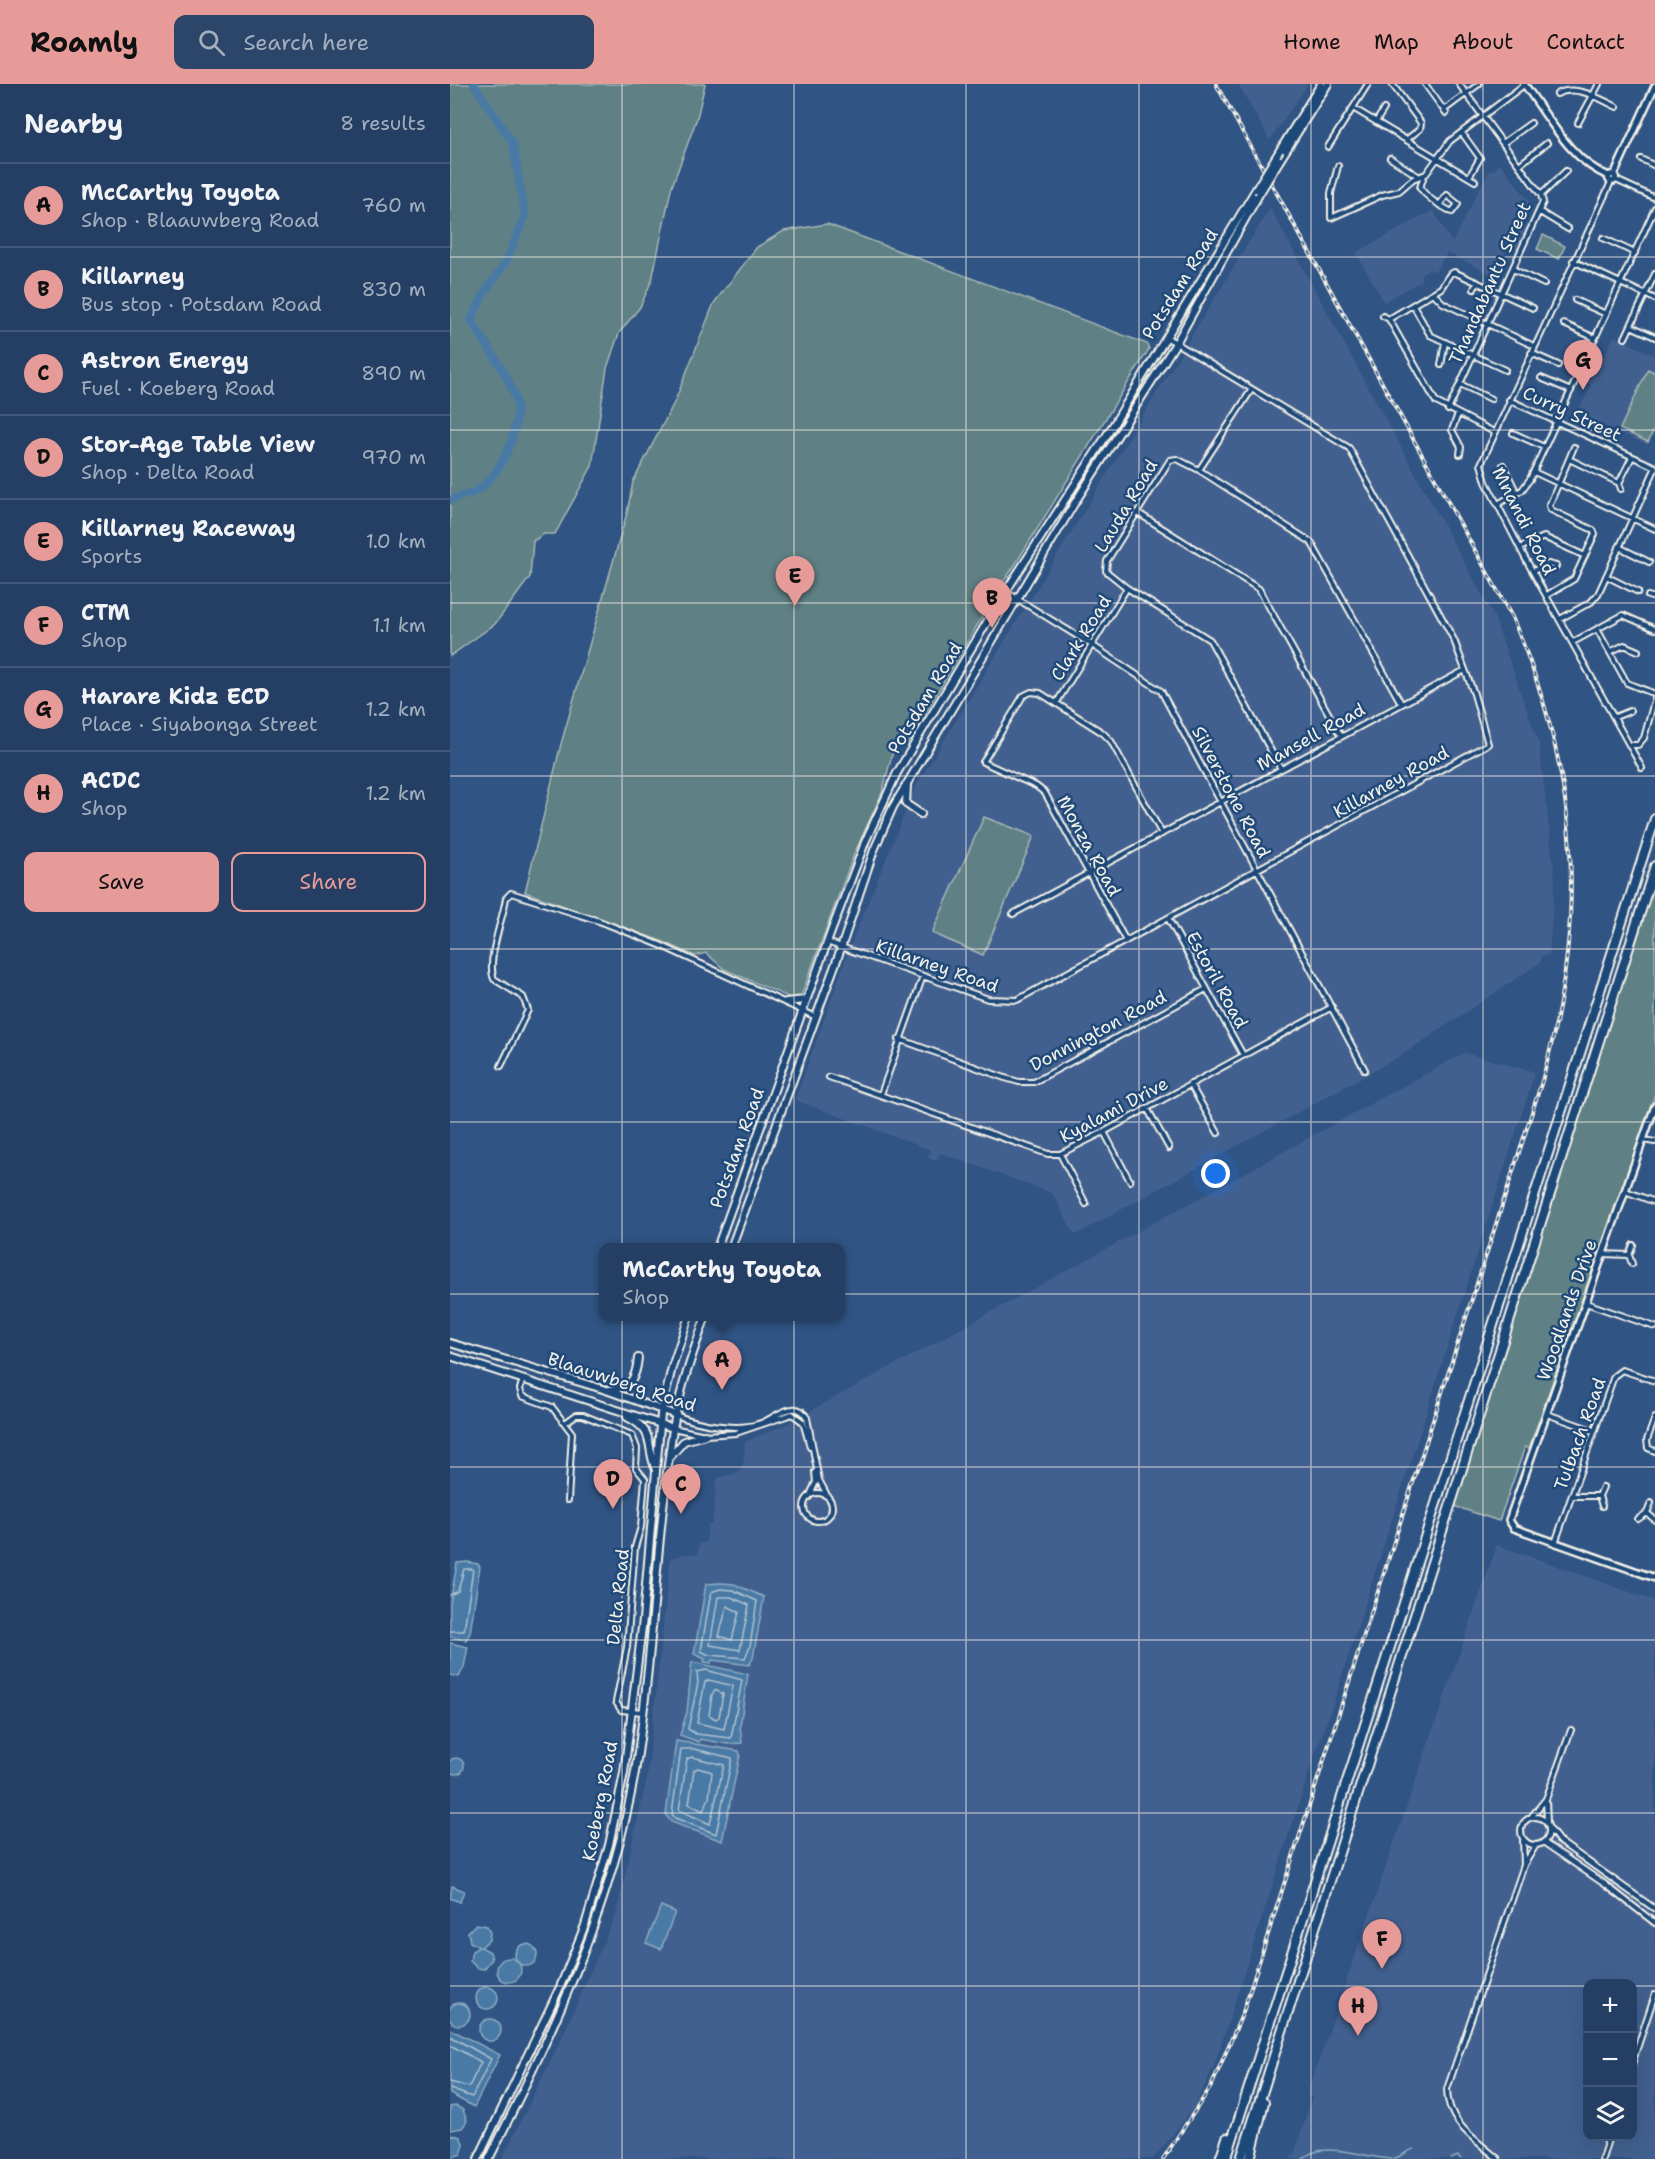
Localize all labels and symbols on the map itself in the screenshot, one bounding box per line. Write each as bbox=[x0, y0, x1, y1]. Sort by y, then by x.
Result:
street label: Thandabantu Street bbox=[1443, 198, 1537, 368]
street label: Potsdam Road bbox=[1136, 224, 1224, 344]
pin: G bbox=[1564, 340, 1602, 390]
street label: Curry Street bbox=[1519, 381, 1625, 447]
street label: Lauda Road bbox=[1089, 455, 1163, 557]
street label: Mnandi Road bbox=[1486, 463, 1562, 579]
pin: E bbox=[776, 556, 814, 606]
pin: B bbox=[972, 578, 1012, 628]
street label: Clark Road bbox=[1045, 591, 1117, 685]
street label: Potsdam Road bbox=[882, 638, 968, 758]
street label: Mansell Road bbox=[1253, 697, 1369, 777]
street label: Silverstone Road bbox=[1186, 722, 1276, 862]
street label: Killarney Road bbox=[1329, 740, 1453, 824]
street label: Monza Road bbox=[1051, 791, 1127, 901]
street label: Estoril Road bbox=[1181, 927, 1253, 1033]
street label: Killarney Road bbox=[872, 934, 1002, 998]
street label: Donnington Road bbox=[1025, 985, 1171, 1077]
street label: Kyalami Drive bbox=[1056, 1071, 1172, 1149]
street label: Potsdam Road bbox=[704, 1084, 770, 1212]
your location bbox=[1201, 1159, 1230, 1188]
street label: Woodlands Drive bbox=[1532, 1236, 1602, 1384]
pin: A bbox=[702, 1340, 742, 1390]
street label: Blaauwberg Road bbox=[545, 1347, 699, 1417]
street label: Tulbach Road bbox=[1549, 1374, 1611, 1494]
pin: D bbox=[594, 1460, 632, 1509]
pin: C bbox=[662, 1464, 700, 1514]
street label: Delta Road bbox=[601, 1548, 635, 1646]
street label: Koeberg Road bbox=[577, 1739, 623, 1863]
pin: F bbox=[1362, 1920, 1402, 1969]
pin: H bbox=[1338, 1986, 1378, 2036]

